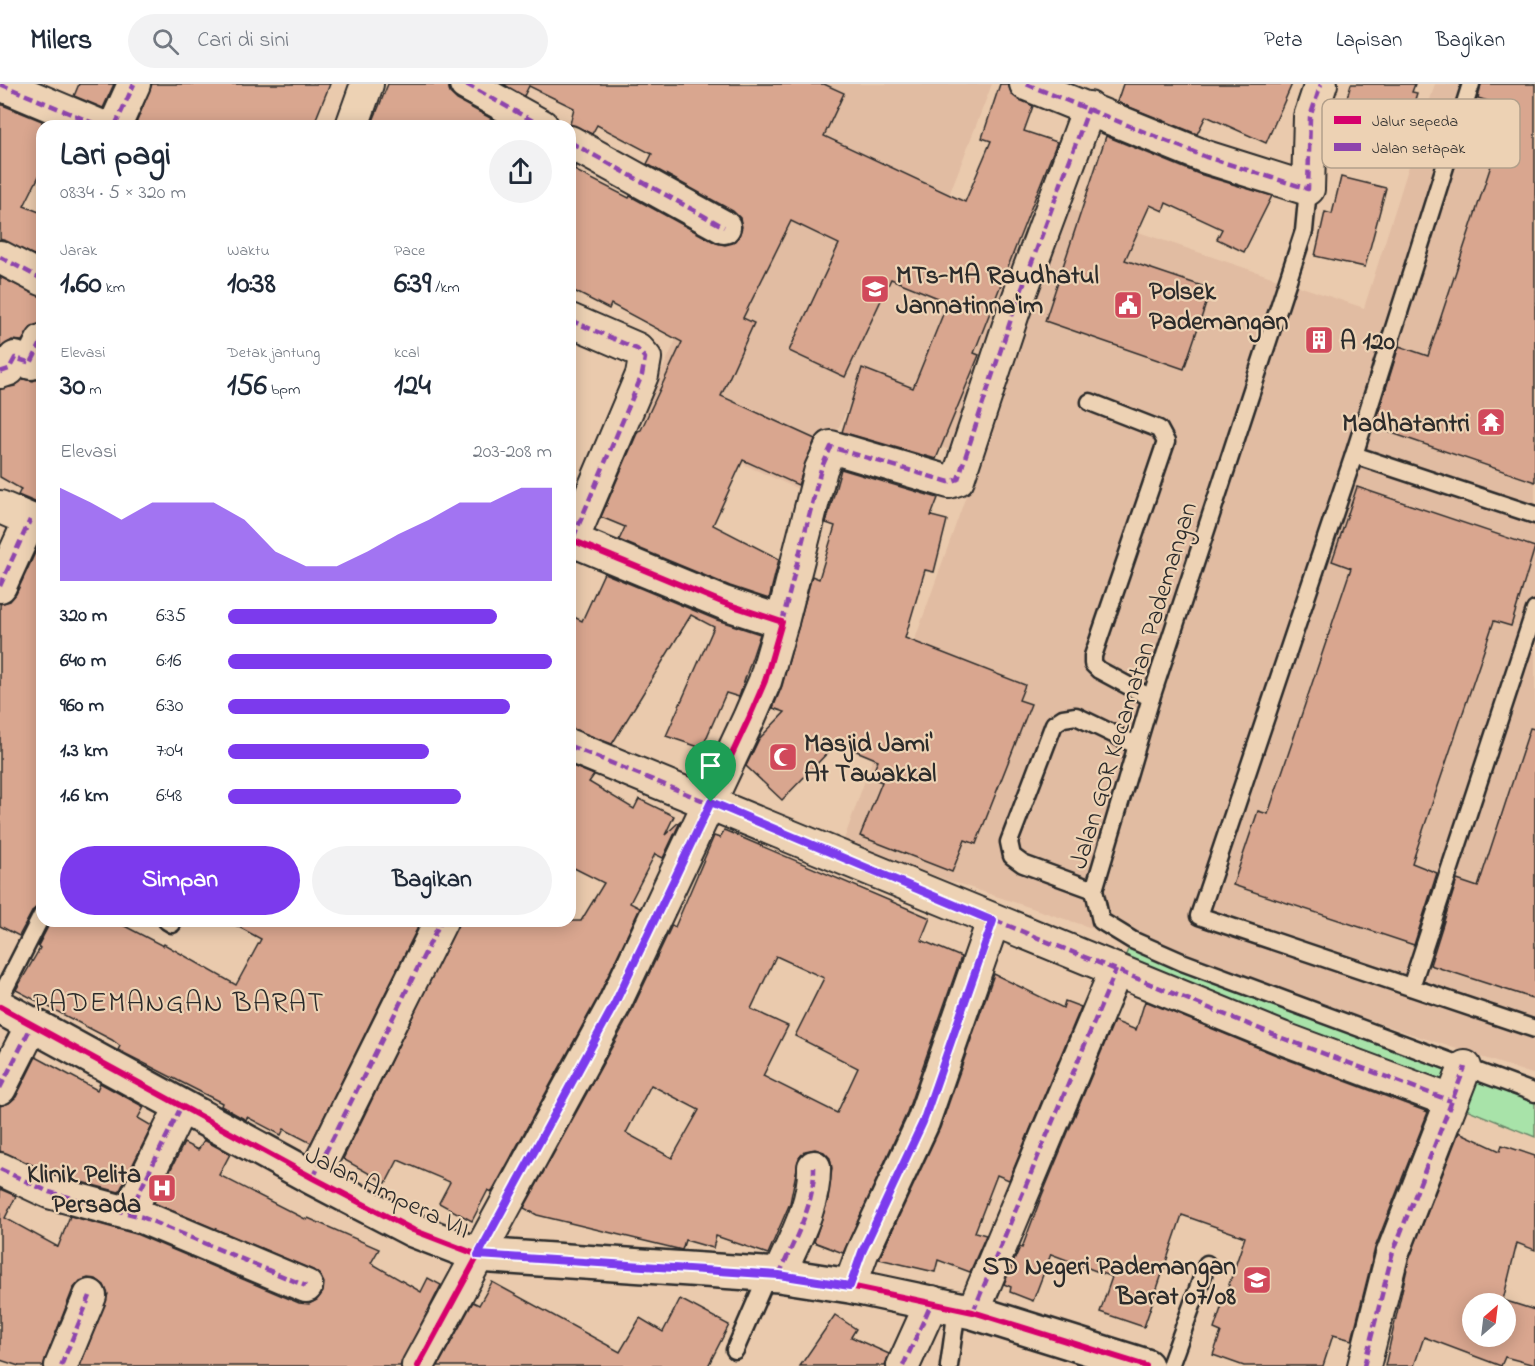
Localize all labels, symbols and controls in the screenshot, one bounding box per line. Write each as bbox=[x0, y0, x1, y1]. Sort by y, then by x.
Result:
search box bbox=[128, 14, 548, 68]
text: Milers bbox=[30, 21, 92, 62]
icon: search bbox=[149, 25, 182, 58]
text: Cari di sini bbox=[197, 25, 289, 57]
text: Peta bbox=[1264, 26, 1303, 56]
text: Lapisan bbox=[1336, 26, 1402, 56]
text: Bagikan bbox=[1435, 26, 1505, 56]
legend bbox=[1322, 99, 1520, 168]
text: Jalur sepeda bbox=[1372, 110, 1458, 134]
text: Lari pagi bbox=[60, 132, 171, 180]
text: Jalan setapak bbox=[1372, 137, 1466, 161]
button: share bbox=[489, 140, 552, 203]
text: 08:34 · 5 × 320 m bbox=[60, 179, 186, 208]
text: Jarak bbox=[60, 239, 97, 263]
text: Waktu bbox=[227, 239, 270, 263]
text: Pace bbox=[394, 239, 425, 263]
place label: MTs-MA Raudhatul Jannatinna'im bbox=[896, 258, 1099, 326]
text: 1.60 bbox=[60, 263, 102, 307]
text: 10:38 bbox=[227, 263, 276, 307]
text: 6:39 bbox=[394, 263, 431, 307]
school or university icon: MTs-MA Raudhatul Jannatinna'im bbox=[859, 273, 891, 305]
place label: Polsek Pademangan bbox=[1149, 274, 1289, 343]
text: km bbox=[102, 276, 125, 300]
text: /km bbox=[431, 276, 460, 300]
public building icon: Polsek Pademangan bbox=[1112, 289, 1144, 321]
building icon: A 120 bbox=[1303, 324, 1335, 356]
place label: A 120 bbox=[1340, 324, 1395, 362]
text: Elevasi bbox=[60, 341, 105, 365]
text: Detak jantung bbox=[227, 341, 320, 365]
text: kcal bbox=[394, 341, 419, 365]
text: 30 bbox=[60, 365, 85, 409]
text: 156 bbox=[227, 365, 267, 409]
text: 124 bbox=[394, 365, 431, 409]
text: m bbox=[85, 378, 102, 402]
text: bpm bbox=[267, 378, 300, 402]
place label: Madhatantri bbox=[1342, 406, 1470, 444]
temple icon: Madhatantri bbox=[1475, 406, 1507, 438]
text: Elevasi bbox=[60, 438, 117, 467]
text: 203–208 m bbox=[473, 438, 552, 467]
street label: Jalan GOR Kecamatan Pademangan bbox=[1061, 498, 1209, 874]
text: 320 m bbox=[60, 602, 107, 631]
text: 6:35 bbox=[156, 602, 186, 631]
text: 640 m bbox=[60, 647, 106, 676]
text: 6:16 bbox=[156, 647, 182, 676]
text: 960 m bbox=[60, 692, 104, 721]
text: 6:30 bbox=[156, 692, 183, 721]
place label: Masjid Jami' At Tawakkal bbox=[804, 726, 936, 794]
text: 1.3 km bbox=[60, 737, 108, 766]
text: 7:04 bbox=[156, 737, 183, 766]
pin bbox=[685, 740, 736, 802]
mosque icon: Masjid Jami' At Tawakkal bbox=[767, 741, 799, 773]
icon: arrive bbox=[694, 749, 727, 782]
text: 1.6 km bbox=[60, 782, 109, 811]
text: 6:48 bbox=[156, 782, 182, 811]
button: Simpan bbox=[60, 846, 300, 915]
button: Bagikan bbox=[312, 846, 552, 915]
district label: PADEMANGAN BARAT bbox=[33, 984, 325, 1025]
street label: Jalan Ampera VII bbox=[298, 1137, 476, 1250]
place label: Klinik Pelita Persada bbox=[27, 1157, 141, 1225]
hospital icon: Klinik Pelita Persada bbox=[146, 1172, 178, 1204]
place label: SD Negeri Pademangan Barat 07/08 bbox=[983, 1249, 1236, 1317]
school or university icon: SD Negeri Pademangan Barat 07/08 bbox=[1241, 1264, 1273, 1296]
north arrow bbox=[1462, 1293, 1516, 1347]
map controls bbox=[1462, 1293, 1516, 1347]

